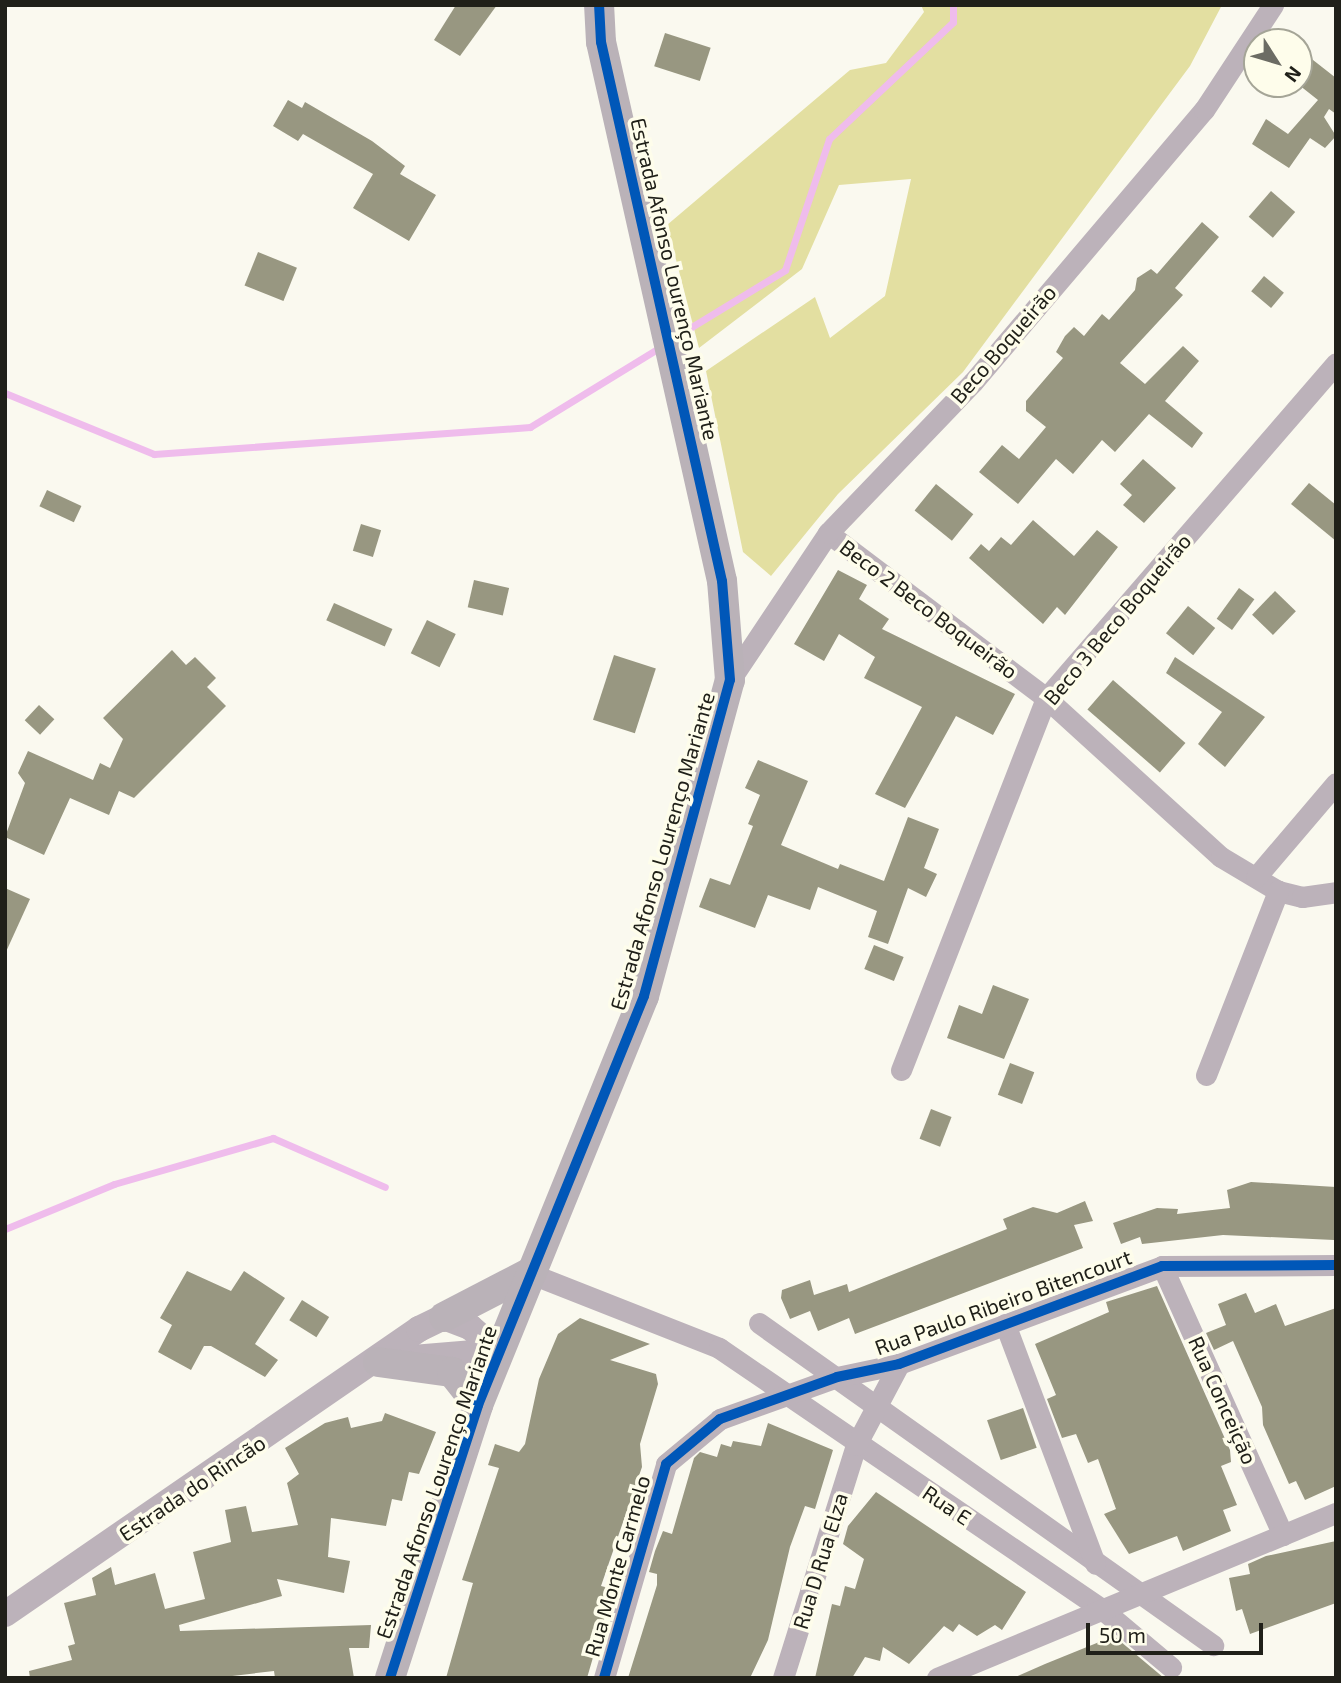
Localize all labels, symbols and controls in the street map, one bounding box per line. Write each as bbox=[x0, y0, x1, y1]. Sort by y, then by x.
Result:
north arrow bbox=[1243, 28, 1313, 98]
text: N bbox=[1280, 62, 1307, 87]
street label: Estrada Afonso Lourenço Mariante bbox=[626, 115, 724, 443]
street label: Beco Boqueirão bbox=[945, 280, 1061, 408]
street label: Beco 3 Beco Boqueirão bbox=[1038, 528, 1196, 710]
street label: Beco 2 Beco Boqueirão bbox=[835, 534, 1023, 684]
street label: Estrada Afonso Lourenço Mariante bbox=[604, 689, 720, 1013]
street label: Rua Paulo Ribeiro Bitencourt bbox=[871, 1244, 1135, 1360]
street label: Estrada Afonso Lourenço Mariante bbox=[370, 1322, 502, 1642]
street label: Rua Conceição bbox=[1184, 1332, 1262, 1468]
street label: Estrada do Rincão bbox=[114, 1430, 270, 1546]
street label: Rua Monte Carmelo bbox=[579, 1472, 655, 1660]
street label: Rua E bbox=[918, 1480, 976, 1530]
street label: Rua D Rua Elza bbox=[787, 1490, 853, 1632]
scale bar bbox=[1089, 1610, 1266, 1654]
text: 50 m bbox=[1099, 1622, 1146, 1647]

